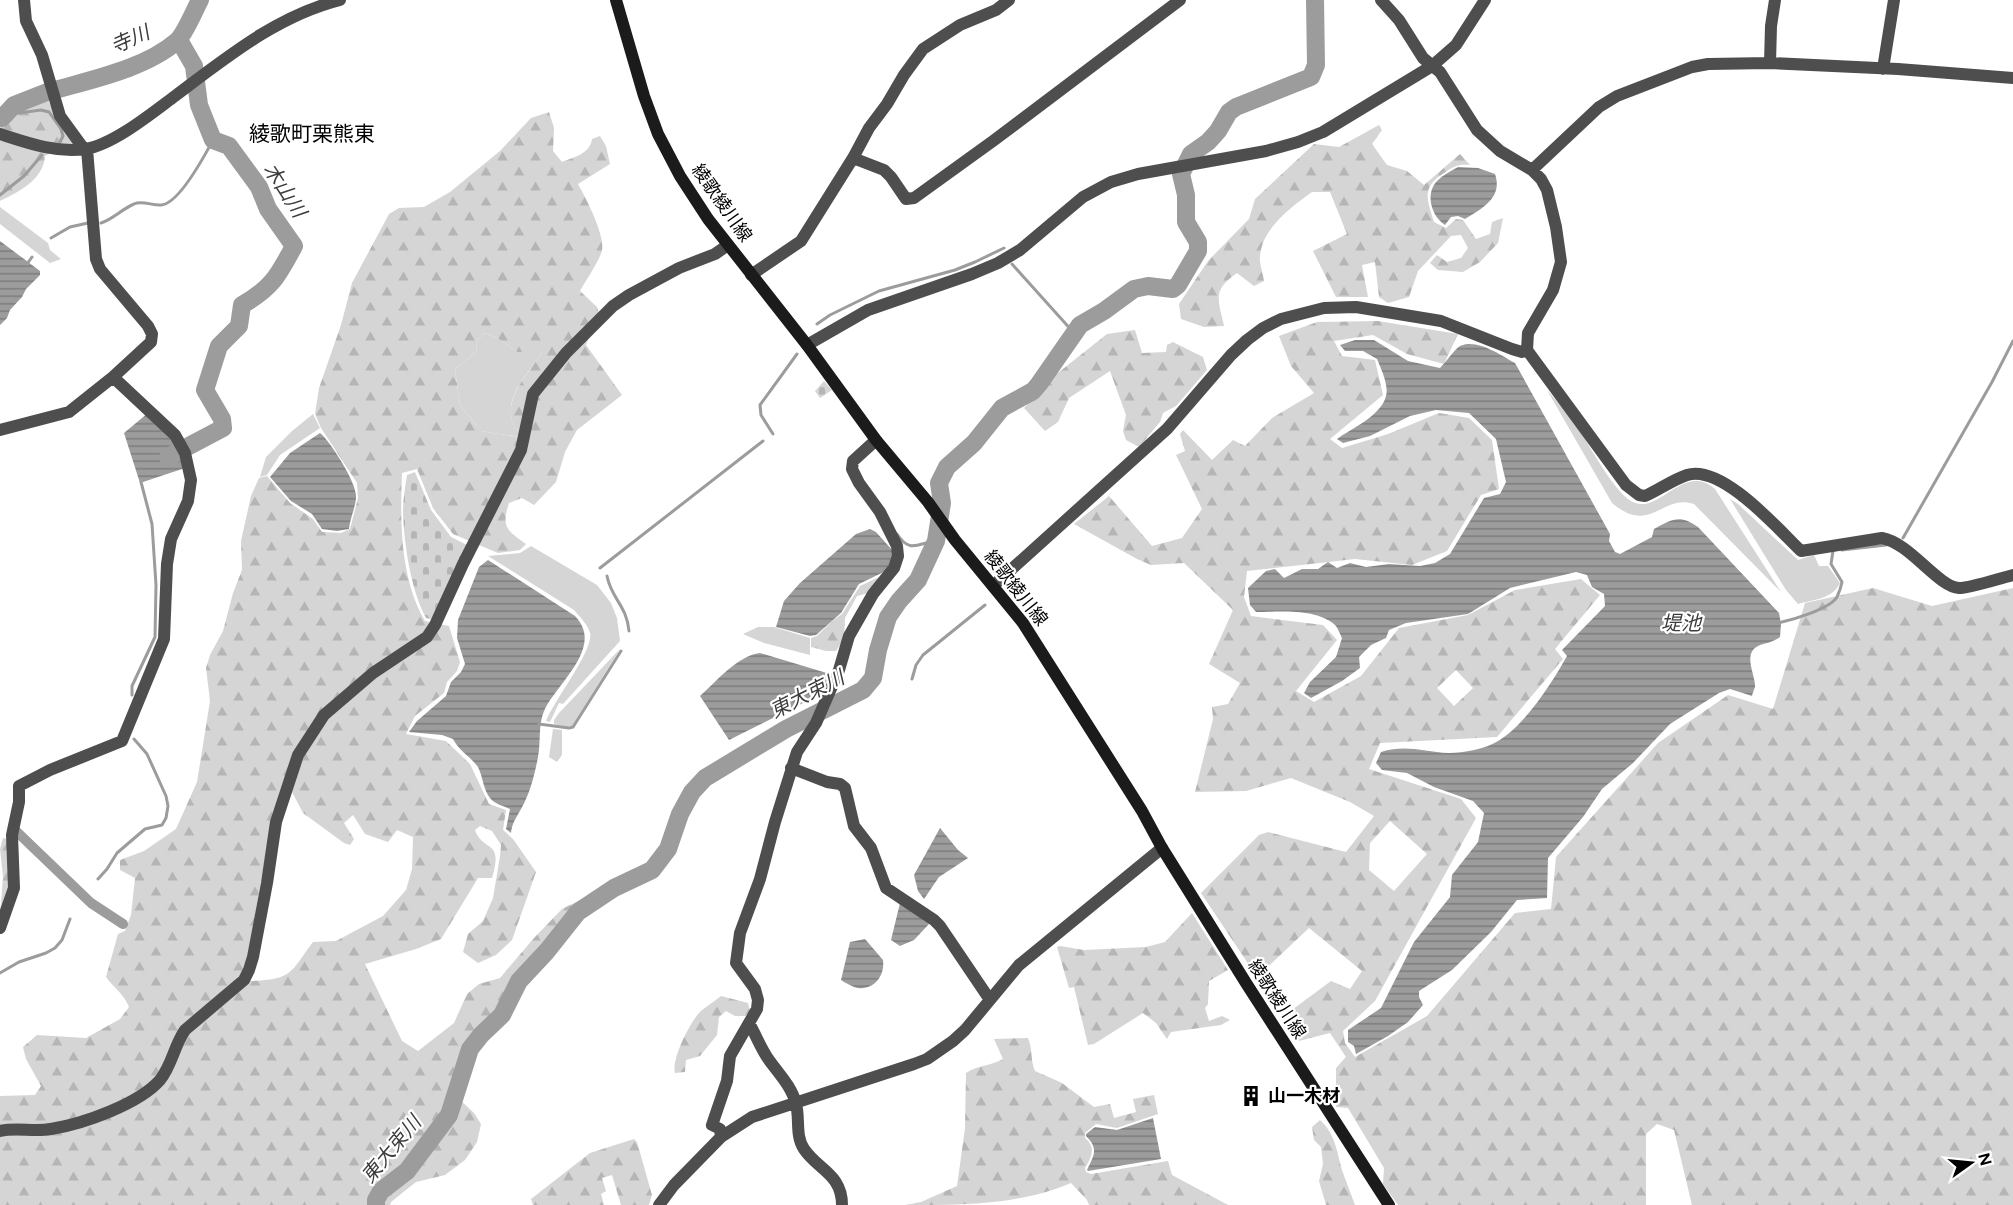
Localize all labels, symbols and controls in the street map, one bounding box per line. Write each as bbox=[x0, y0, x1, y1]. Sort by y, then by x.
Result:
water label: 寺川 bbox=[107, 19, 155, 58]
district label: 綾歌町栗熊東 bbox=[249, 121, 375, 146]
water label: 木山川 bbox=[259, 158, 312, 223]
street label: 綾歌綾川線 bbox=[687, 160, 757, 246]
street label: 綾歌綾川線 bbox=[980, 546, 1052, 630]
water label: 堤池 bbox=[1661, 611, 1703, 635]
water label: 東大束川 bbox=[766, 664, 850, 723]
street label: 綾歌綾川線 bbox=[1243, 955, 1311, 1043]
building icon: 山一木材 bbox=[1239, 1084, 1263, 1108]
place label: 山一木材 bbox=[1268, 1085, 1340, 1107]
water label: 東大束川 bbox=[356, 1109, 427, 1187]
north arrow bbox=[1941, 1133, 2001, 1193]
text: N bbox=[1974, 1151, 1996, 1168]

